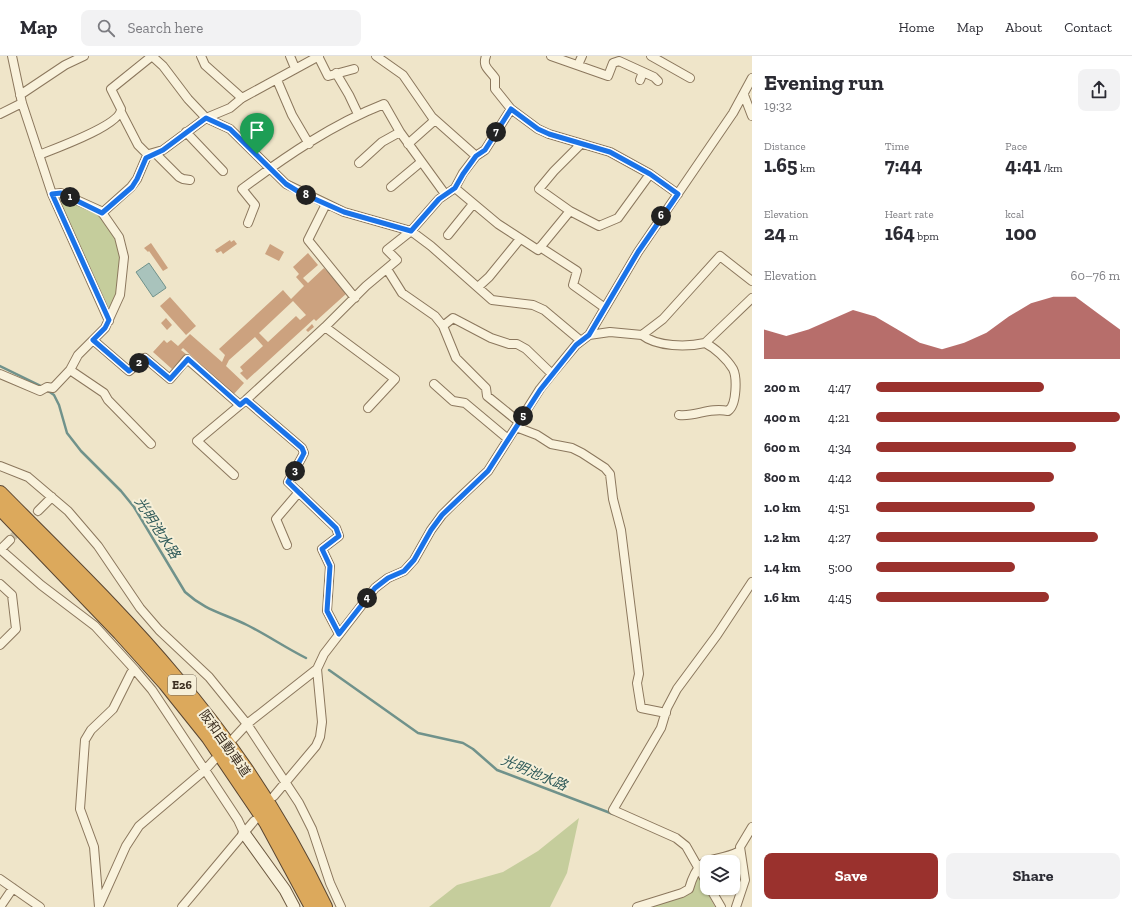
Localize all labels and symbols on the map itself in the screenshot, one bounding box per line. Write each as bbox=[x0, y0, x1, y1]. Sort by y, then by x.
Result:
pin bbox=[240, 113, 274, 154]
pin: 7 bbox=[486, 122, 506, 142]
pin: 8 bbox=[296, 185, 316, 205]
pin: 1 bbox=[60, 187, 80, 207]
pin: 6 bbox=[651, 206, 671, 226]
pin: 2 bbox=[129, 353, 149, 373]
pin: 5 bbox=[513, 406, 533, 426]
pin: 3 bbox=[285, 461, 305, 481]
water label: 光明池水路 bbox=[131, 494, 184, 563]
pin: 4 bbox=[357, 588, 377, 608]
road number: E26 bbox=[168, 675, 196, 695]
street label: 阪和自動車道 bbox=[196, 707, 254, 779]
water label: 光明池水路 bbox=[498, 752, 570, 795]

